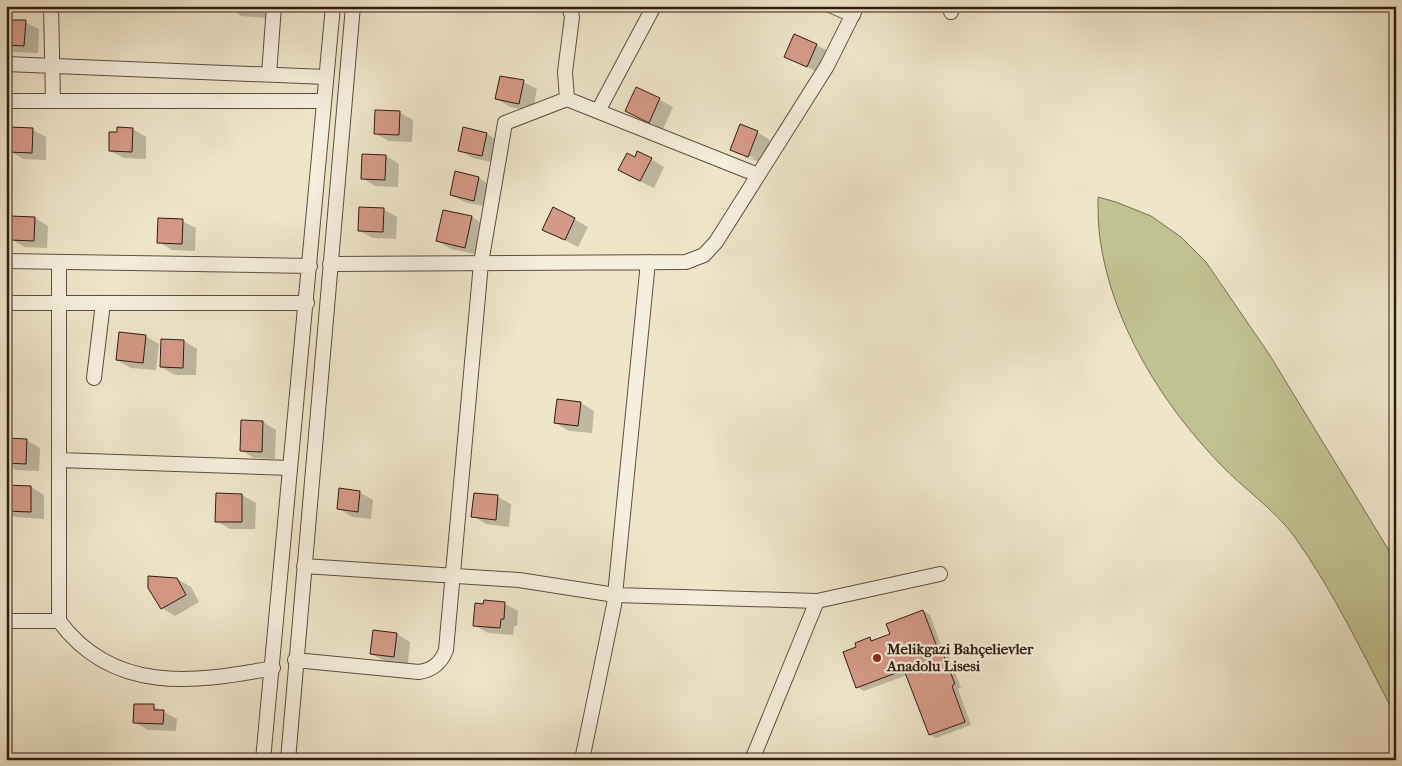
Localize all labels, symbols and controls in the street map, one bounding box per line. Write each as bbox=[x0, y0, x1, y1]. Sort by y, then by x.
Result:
place label: Melikgazi Bahçelievler Anadolu Lisesi bbox=[886, 640, 1034, 675]
marker: Melikgazi Bahçelievler Anadolu Lisesi bbox=[871, 652, 883, 664]

